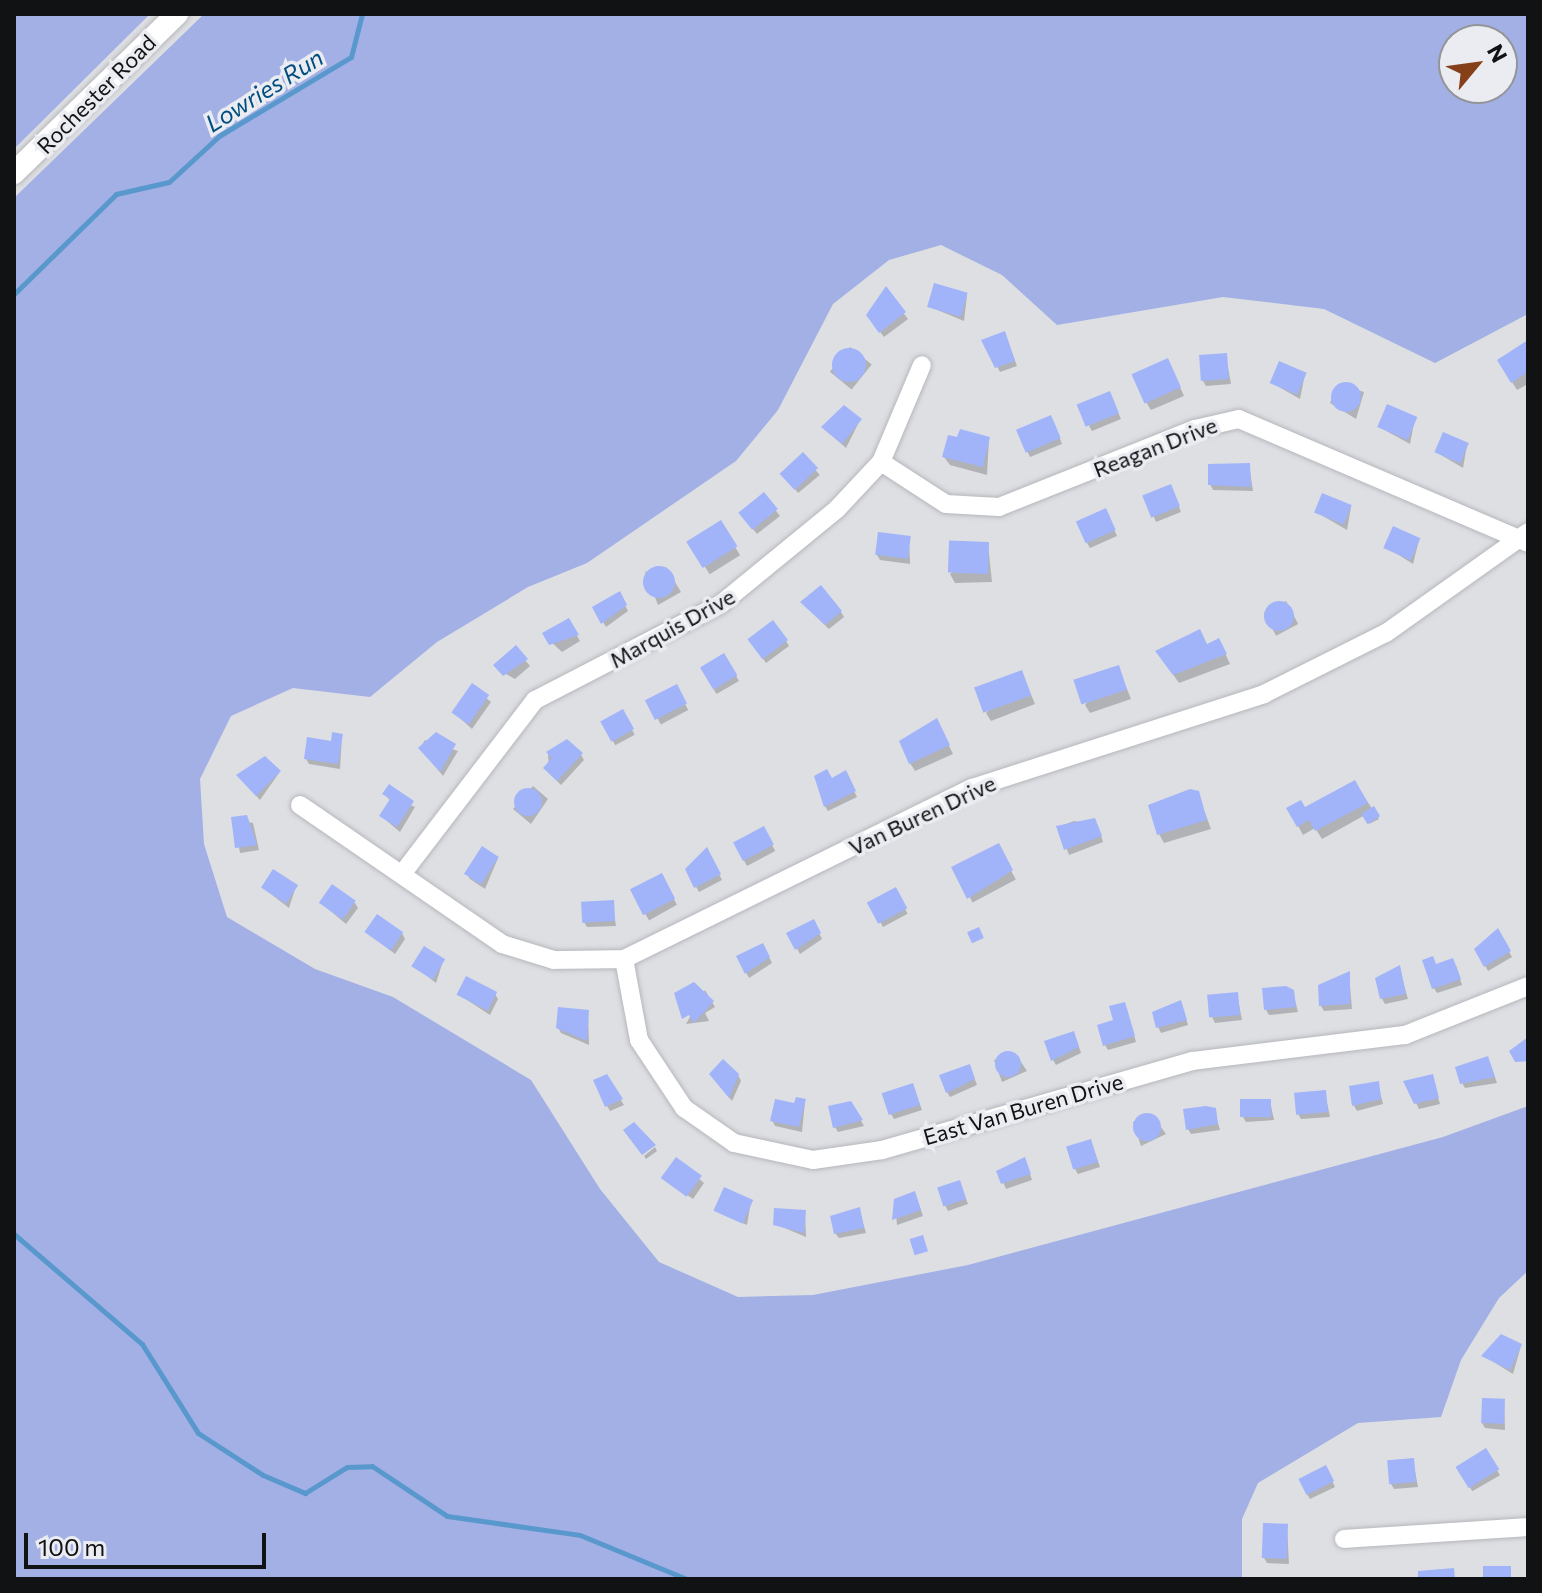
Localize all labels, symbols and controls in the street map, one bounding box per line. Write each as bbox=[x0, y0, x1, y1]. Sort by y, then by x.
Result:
north arrow bbox=[1438, 24, 1518, 104]
street label: Rochester Road bbox=[31, 29, 161, 159]
text: N bbox=[1482, 39, 1513, 67]
water label: Lowries Run bbox=[200, 42, 328, 138]
street label: Reagan Drive bbox=[1089, 411, 1221, 483]
street label: Marquis Drive bbox=[605, 583, 739, 673]
street label: Van Buren Drive bbox=[844, 769, 1000, 861]
street label: East Van Buren Drive bbox=[920, 1068, 1126, 1150]
scale bar bbox=[28, 1517, 270, 1567]
text: 100 m bbox=[38, 1532, 105, 1561]

